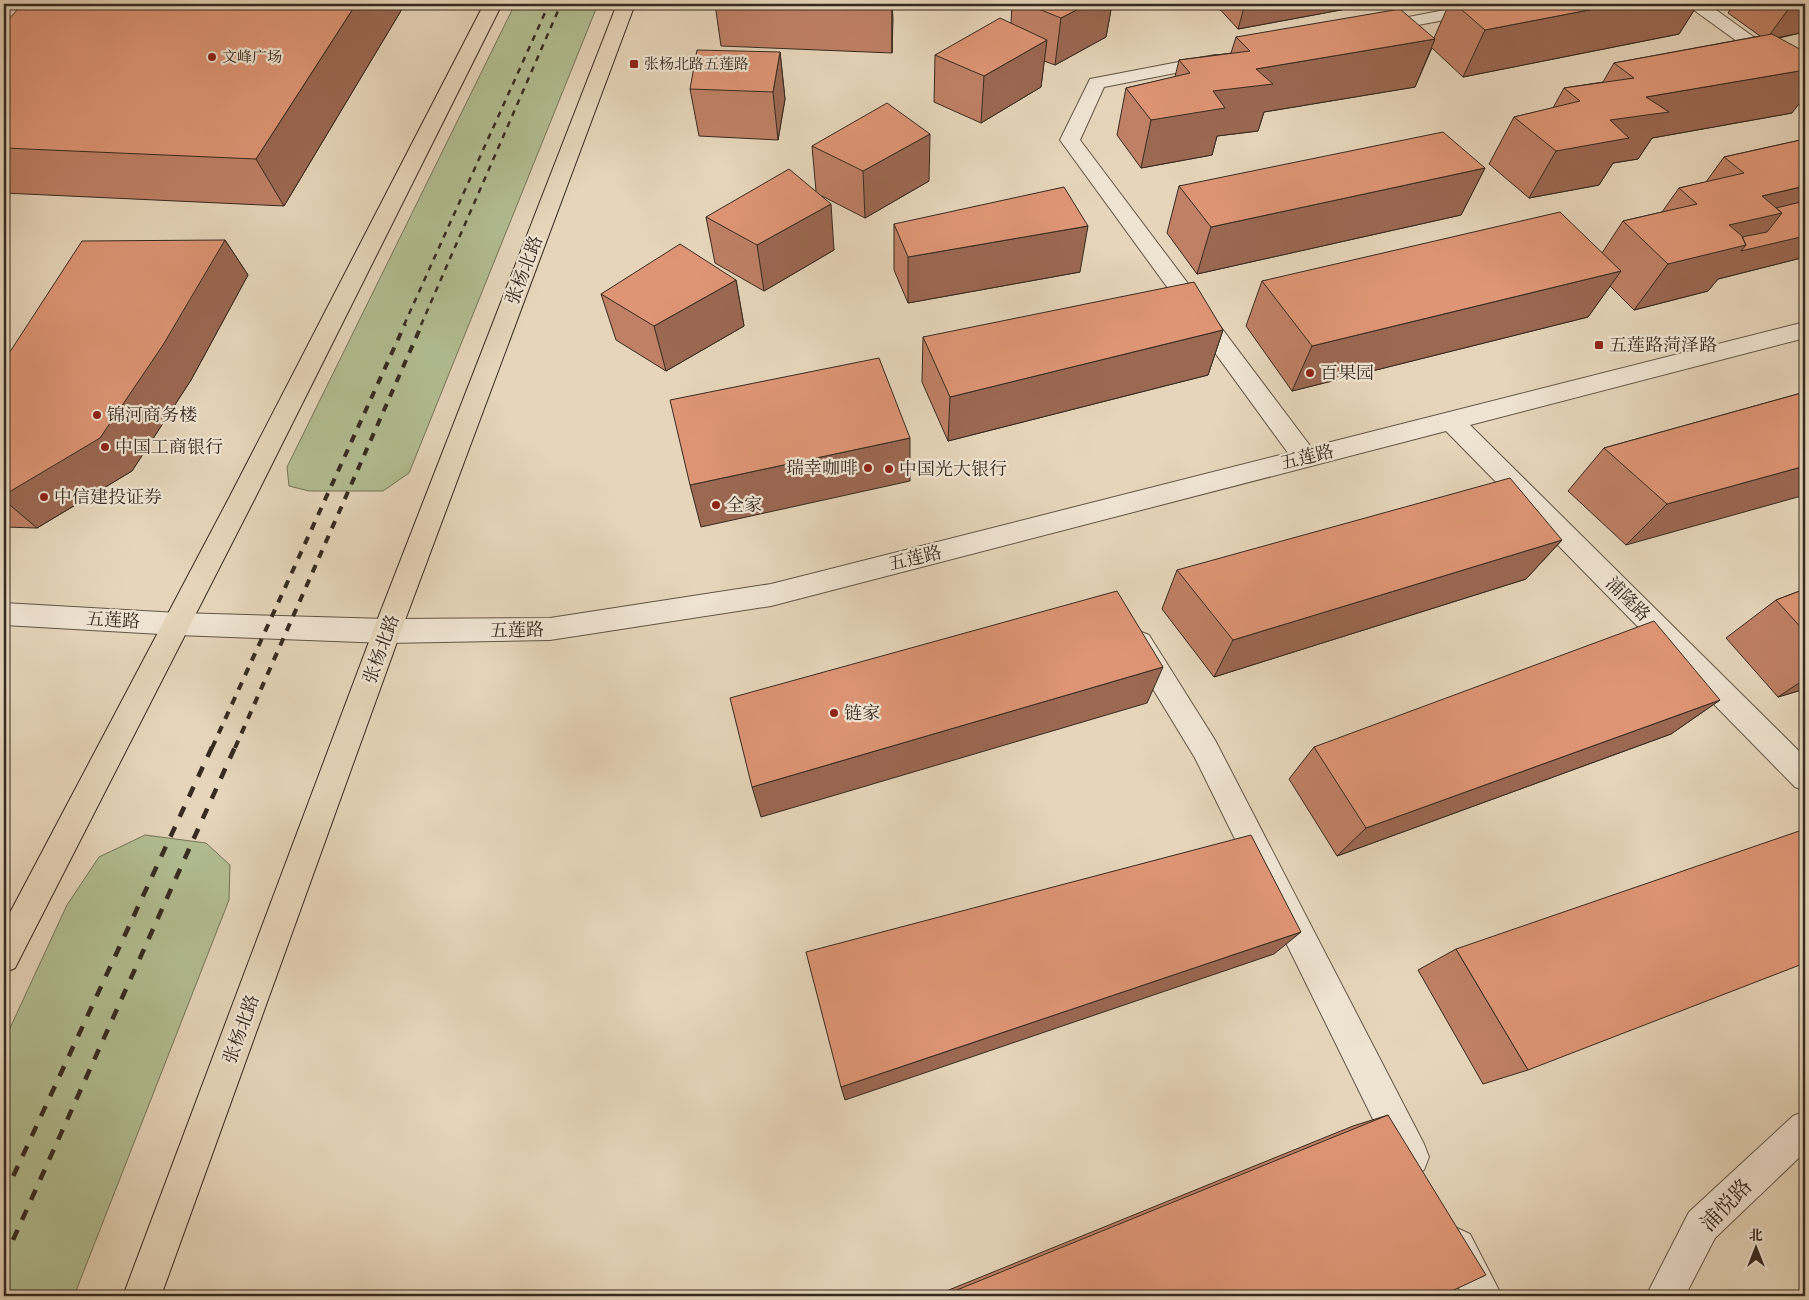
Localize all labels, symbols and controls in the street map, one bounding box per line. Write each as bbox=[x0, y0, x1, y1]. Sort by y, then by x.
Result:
place label: 文峰广场 bbox=[222, 48, 282, 67]
marker: 文峰广场 bbox=[206, 51, 218, 63]
place label: 张杨北路五莲路 bbox=[644, 55, 749, 74]
marker: 张杨北路五莲路 bbox=[628, 58, 640, 70]
street label: 张杨北路 bbox=[502, 233, 549, 308]
place label: 五莲路菏泽路 bbox=[1609, 335, 1717, 358]
marker: 五莲路菏泽路 bbox=[1593, 339, 1605, 351]
place label: 百果园 bbox=[1320, 363, 1374, 386]
marker: 百果园 bbox=[1304, 367, 1316, 379]
place label: 锦河商务楼 bbox=[107, 405, 197, 428]
marker: 锦河商务楼 bbox=[91, 409, 103, 421]
place label: 中国工商银行 bbox=[115, 437, 223, 460]
marker: 中国工商银行 bbox=[99, 441, 111, 453]
street label: 五莲路 bbox=[1278, 441, 1336, 476]
place label: 瑞幸咖啡 bbox=[786, 458, 858, 481]
place label: 中国光大银行 bbox=[899, 459, 1007, 482]
marker: 瑞幸咖啡 bbox=[862, 462, 874, 474]
marker: 中国光大银行 bbox=[883, 463, 895, 475]
place label: 中信建投证券 bbox=[54, 487, 162, 510]
marker: 中信建投证券 bbox=[38, 491, 50, 503]
place label: 全家 bbox=[726, 495, 762, 518]
marker: 全家 bbox=[710, 499, 722, 511]
street label: 五莲路 bbox=[886, 542, 944, 577]
street label: 浦隆路 bbox=[1600, 573, 1654, 627]
street label: 五莲路 bbox=[85, 609, 140, 634]
street label: 张杨北路 bbox=[359, 612, 406, 687]
street label: 五莲路 bbox=[490, 620, 544, 643]
place label: 链家 bbox=[844, 703, 880, 726]
marker: 链家 bbox=[828, 707, 840, 719]
street label: 张杨北路 bbox=[219, 992, 266, 1067]
street label: 浦悦路 bbox=[1695, 1174, 1759, 1238]
north arrow bbox=[1732, 1222, 1782, 1272]
text: 北 bbox=[1749, 1227, 1763, 1245]

